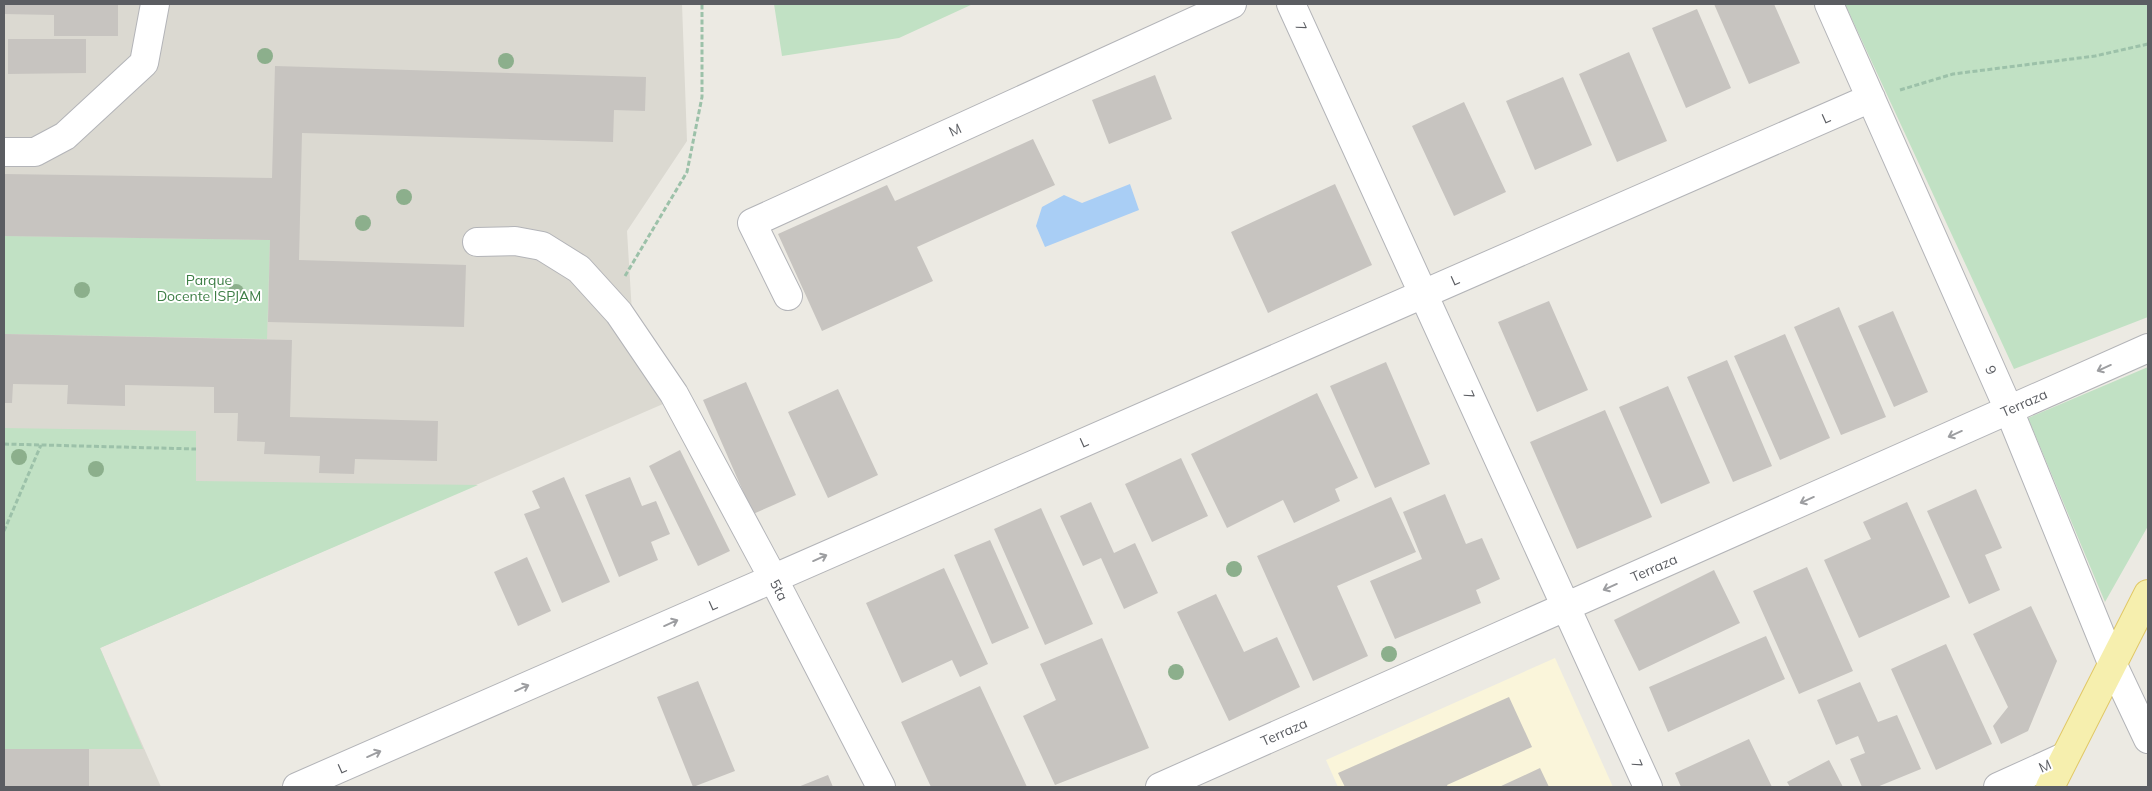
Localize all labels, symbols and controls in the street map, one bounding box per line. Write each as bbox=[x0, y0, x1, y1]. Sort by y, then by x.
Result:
street label: 7 bbox=[1291, 19, 1311, 35]
street label: L bbox=[1819, 108, 1833, 128]
street label: M bbox=[946, 119, 964, 141]
street label: L bbox=[1448, 270, 1462, 290]
park label: Parque Docente ISPJAM bbox=[157, 271, 261, 305]
street label: 9 bbox=[1981, 362, 2001, 378]
one-way arrow bbox=[2097, 363, 2112, 373]
street label: Terraza bbox=[1998, 385, 2050, 421]
street label: 7 bbox=[1459, 387, 1479, 403]
one-way arrow bbox=[1948, 429, 1963, 439]
street label: L bbox=[1077, 432, 1091, 452]
one-way arrow bbox=[1800, 495, 1815, 505]
street label: Terraza bbox=[1628, 550, 1680, 586]
one-way arrow bbox=[812, 552, 827, 562]
street label: 5ta bbox=[766, 576, 792, 604]
one-way arrow bbox=[1603, 583, 1618, 593]
street label: L bbox=[706, 595, 720, 615]
one-way arrow bbox=[663, 618, 678, 628]
one-way arrow bbox=[514, 683, 529, 693]
street label: Terraza bbox=[1258, 714, 1310, 750]
one-way arrow bbox=[366, 748, 381, 758]
street label: M bbox=[2036, 755, 2054, 777]
street label: 7 bbox=[1627, 756, 1647, 772]
street label: L bbox=[335, 758, 349, 778]

